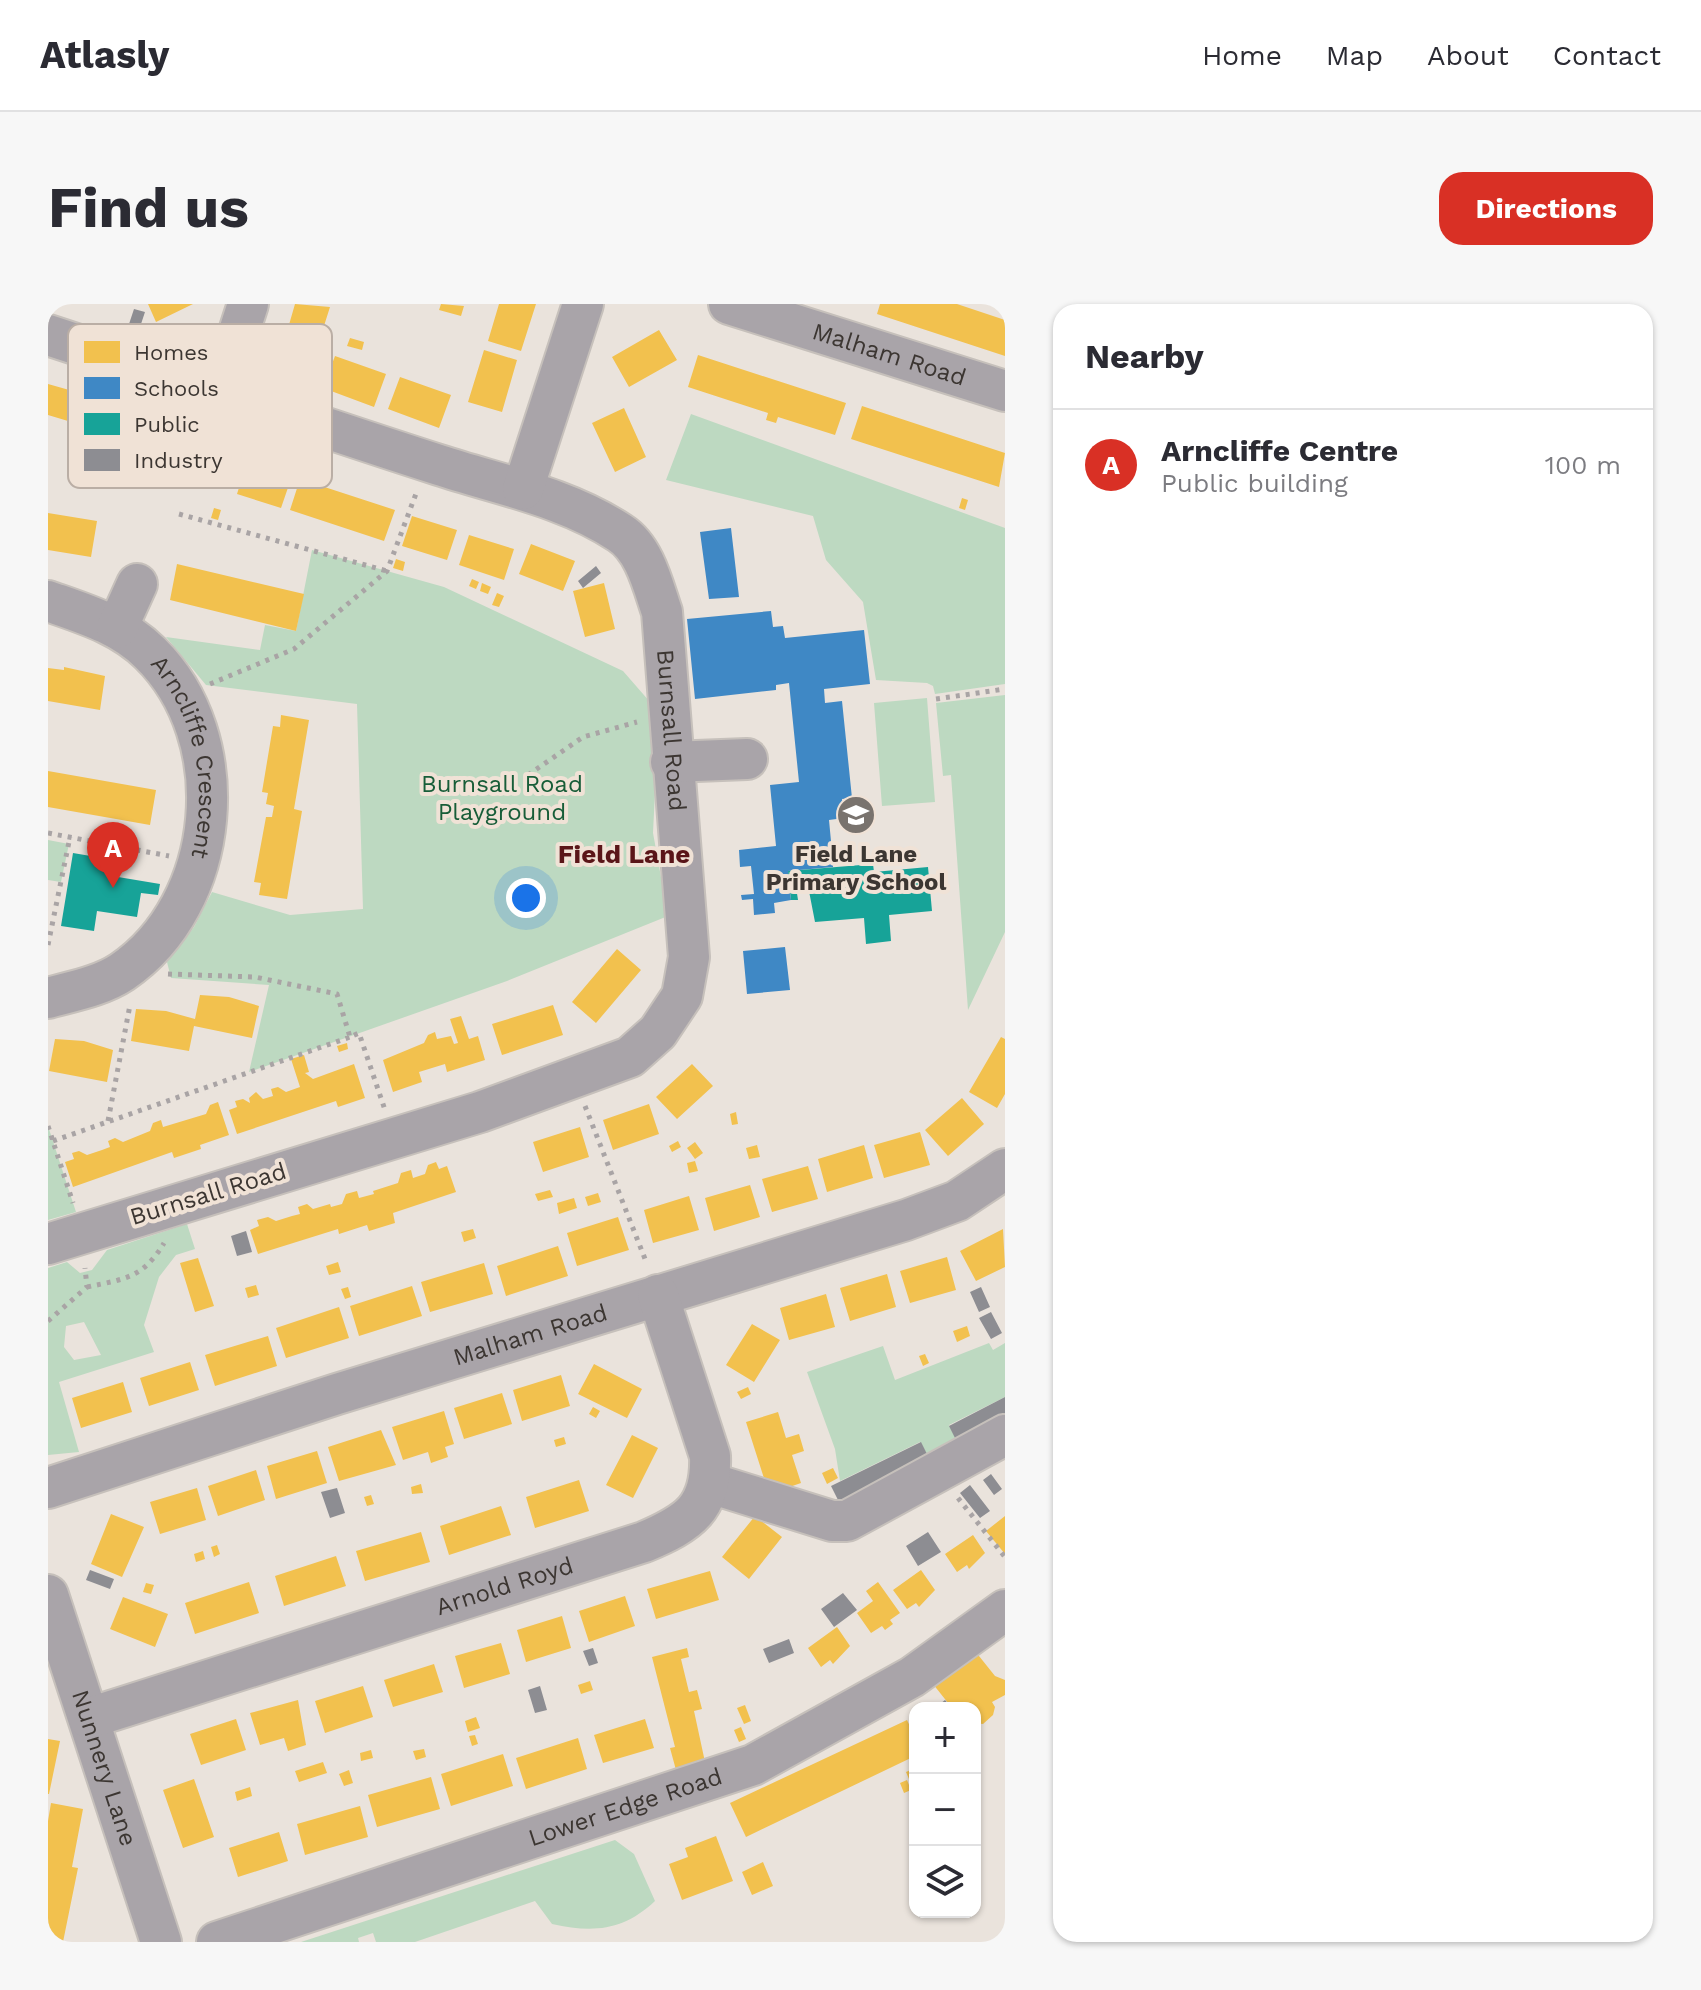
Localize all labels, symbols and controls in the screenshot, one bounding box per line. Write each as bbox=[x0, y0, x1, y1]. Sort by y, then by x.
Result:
text: Atlasly bbox=[40, 33, 170, 77]
text: Home bbox=[1202, 39, 1282, 72]
text: Map bbox=[1326, 39, 1383, 72]
text: About bbox=[1427, 39, 1509, 72]
text: Contact bbox=[1553, 39, 1661, 72]
button: Directions bbox=[1439, 172, 1653, 245]
text: Find us bbox=[48, 175, 249, 241]
street label: Malham Road bbox=[809, 317, 969, 392]
legend bbox=[68, 324, 332, 488]
text: Nearby bbox=[1085, 336, 1204, 376]
text: Homes bbox=[134, 340, 208, 365]
text: Schools bbox=[134, 376, 219, 401]
text: Public bbox=[134, 412, 200, 437]
text: Arncliffe Centre bbox=[1161, 433, 1398, 468]
text: Industry bbox=[134, 448, 223, 473]
text: A bbox=[1102, 450, 1120, 480]
text: 100 m bbox=[1545, 450, 1621, 480]
text: Public building bbox=[1161, 468, 1348, 498]
street label: Burnsall Road bbox=[651, 648, 692, 812]
street label: Arncliffe Crescent bbox=[145, 650, 221, 862]
park label: Burnsall Road Playground bbox=[421, 770, 583, 826]
school or university icon: Field Lane Primary School bbox=[835, 794, 877, 836]
pin: A bbox=[87, 822, 139, 888]
district label: Field Lane bbox=[558, 839, 690, 869]
place label: Field Lane Primary School bbox=[766, 840, 946, 896]
your location bbox=[506, 878, 546, 918]
street label: Burnsall Road bbox=[126, 1157, 290, 1231]
street label: Malham Road bbox=[450, 1298, 611, 1372]
street label: Arnold Royd bbox=[432, 1551, 577, 1621]
street label: Nunnery Lane bbox=[66, 1687, 143, 1850]
map controls bbox=[909, 1702, 981, 1918]
button: + bbox=[909, 1702, 981, 1774]
street label: Lower Edge Road bbox=[525, 1762, 726, 1852]
button: − bbox=[909, 1774, 981, 1846]
button: layers bbox=[909, 1846, 981, 1918]

